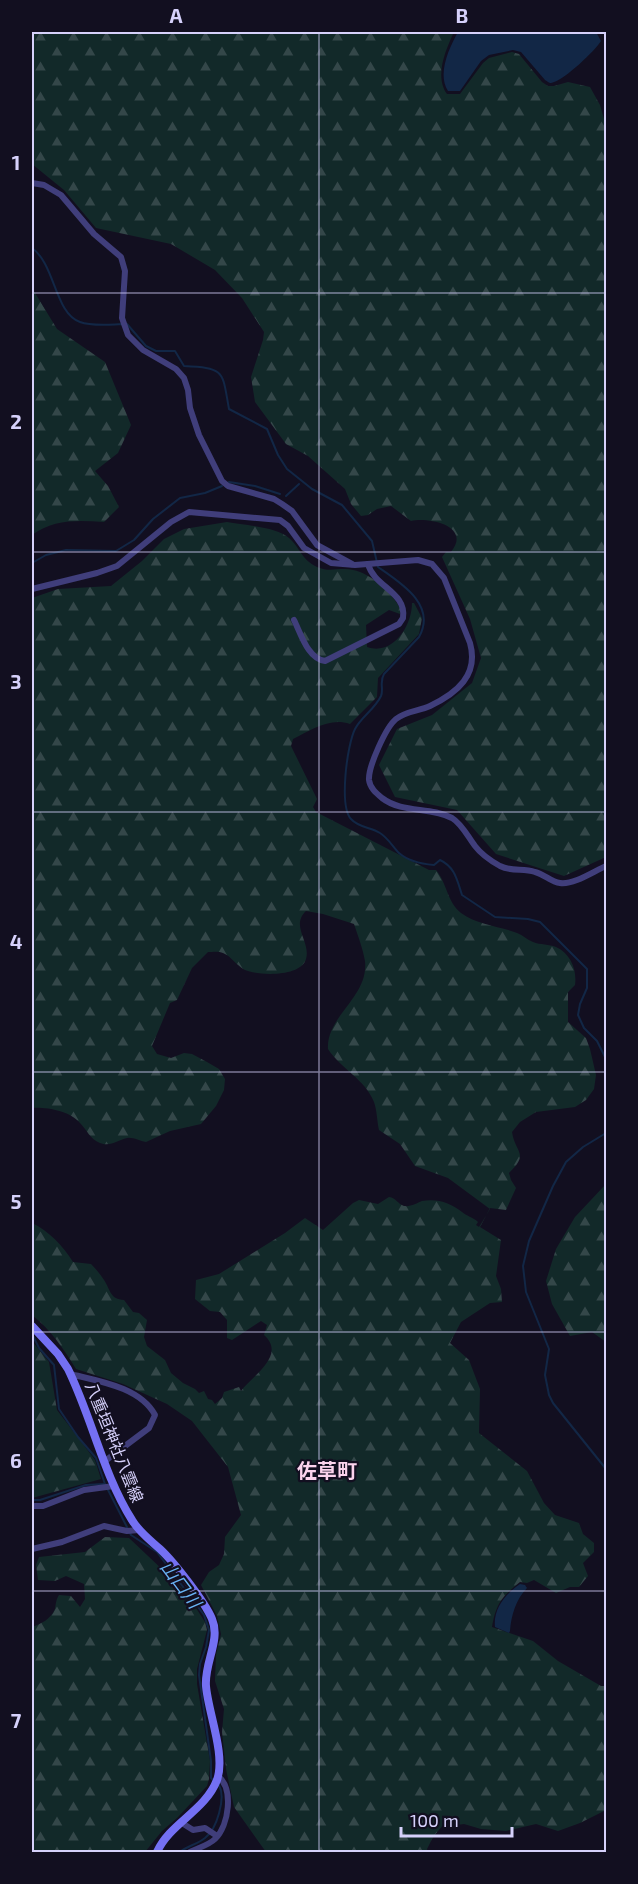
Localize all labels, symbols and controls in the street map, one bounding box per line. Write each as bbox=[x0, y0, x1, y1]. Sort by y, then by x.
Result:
text: A bbox=[169, 3, 183, 27]
text: B bbox=[456, 3, 468, 27]
text: 1 bbox=[12, 150, 20, 174]
text: 2 bbox=[10, 409, 22, 433]
text: 3 bbox=[10, 669, 22, 693]
text: 4 bbox=[10, 929, 23, 953]
text: 5 bbox=[10, 1189, 22, 1213]
street label: 八重垣神社八雲線 bbox=[82, 1379, 148, 1505]
text: 6 bbox=[10, 1448, 22, 1472]
district label: 佐草町 bbox=[297, 1458, 357, 1482]
water label: 山口川 bbox=[156, 1556, 207, 1614]
text: 7 bbox=[11, 1708, 22, 1732]
scale bar bbox=[401, 1800, 512, 1838]
text: 100 m bbox=[410, 1809, 459, 1831]

